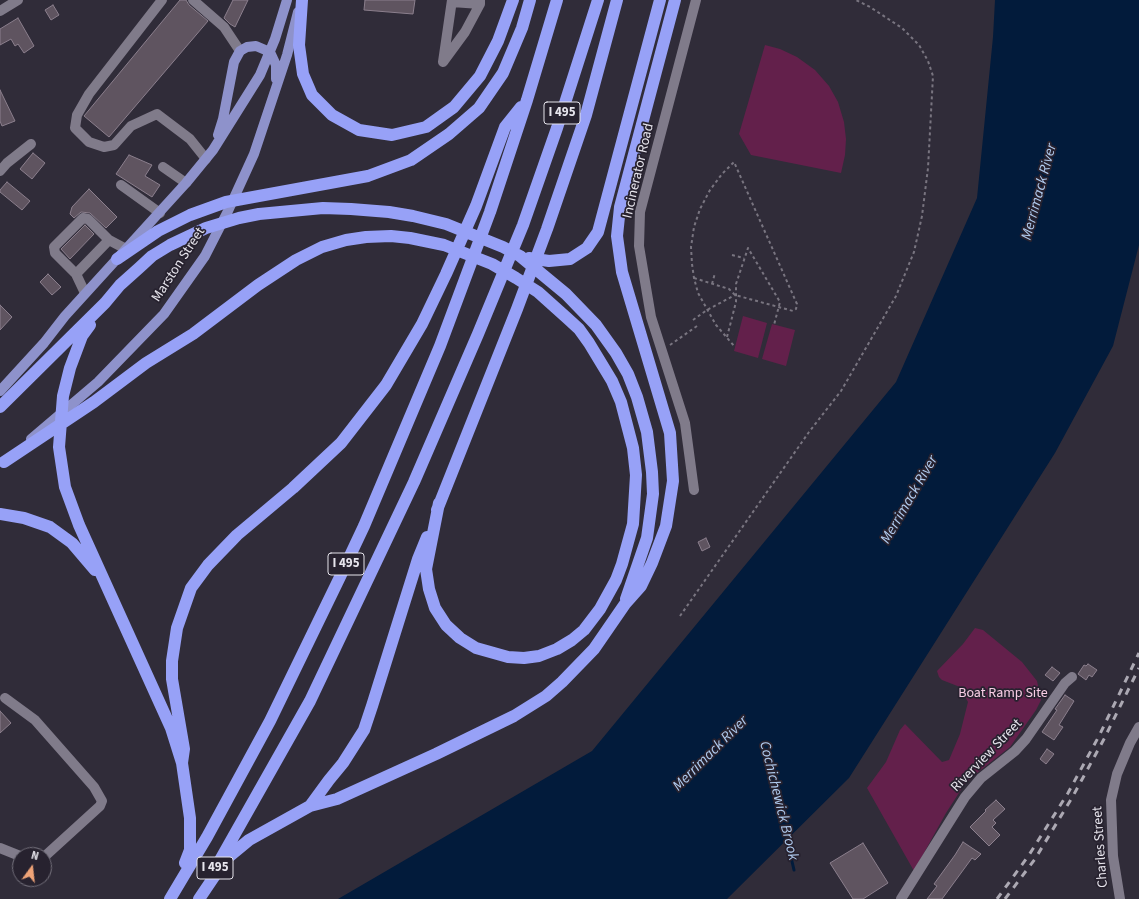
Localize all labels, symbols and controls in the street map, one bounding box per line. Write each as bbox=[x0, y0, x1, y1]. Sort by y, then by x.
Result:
road number: I 495 bbox=[544, 102, 580, 124]
street label: Incinerator Road bbox=[620, 122, 658, 220]
water label: Merrimack River bbox=[1018, 142, 1062, 242]
street label: Marston Street bbox=[149, 225, 209, 305]
water label: Merrimack River bbox=[877, 453, 943, 547]
road number: I 495 bbox=[328, 553, 364, 575]
park label: Boat Ramp Site bbox=[958, 686, 1048, 702]
water label: Merrimack River bbox=[670, 713, 752, 795]
street label: Riverview Street bbox=[948, 716, 1026, 796]
water label: Cochichewick Brook bbox=[754, 740, 802, 862]
street label: Charles Street bbox=[1090, 806, 1112, 888]
north arrow bbox=[12, 847, 52, 887]
text: N bbox=[29, 848, 40, 864]
road number: I 495 bbox=[197, 857, 233, 879]

